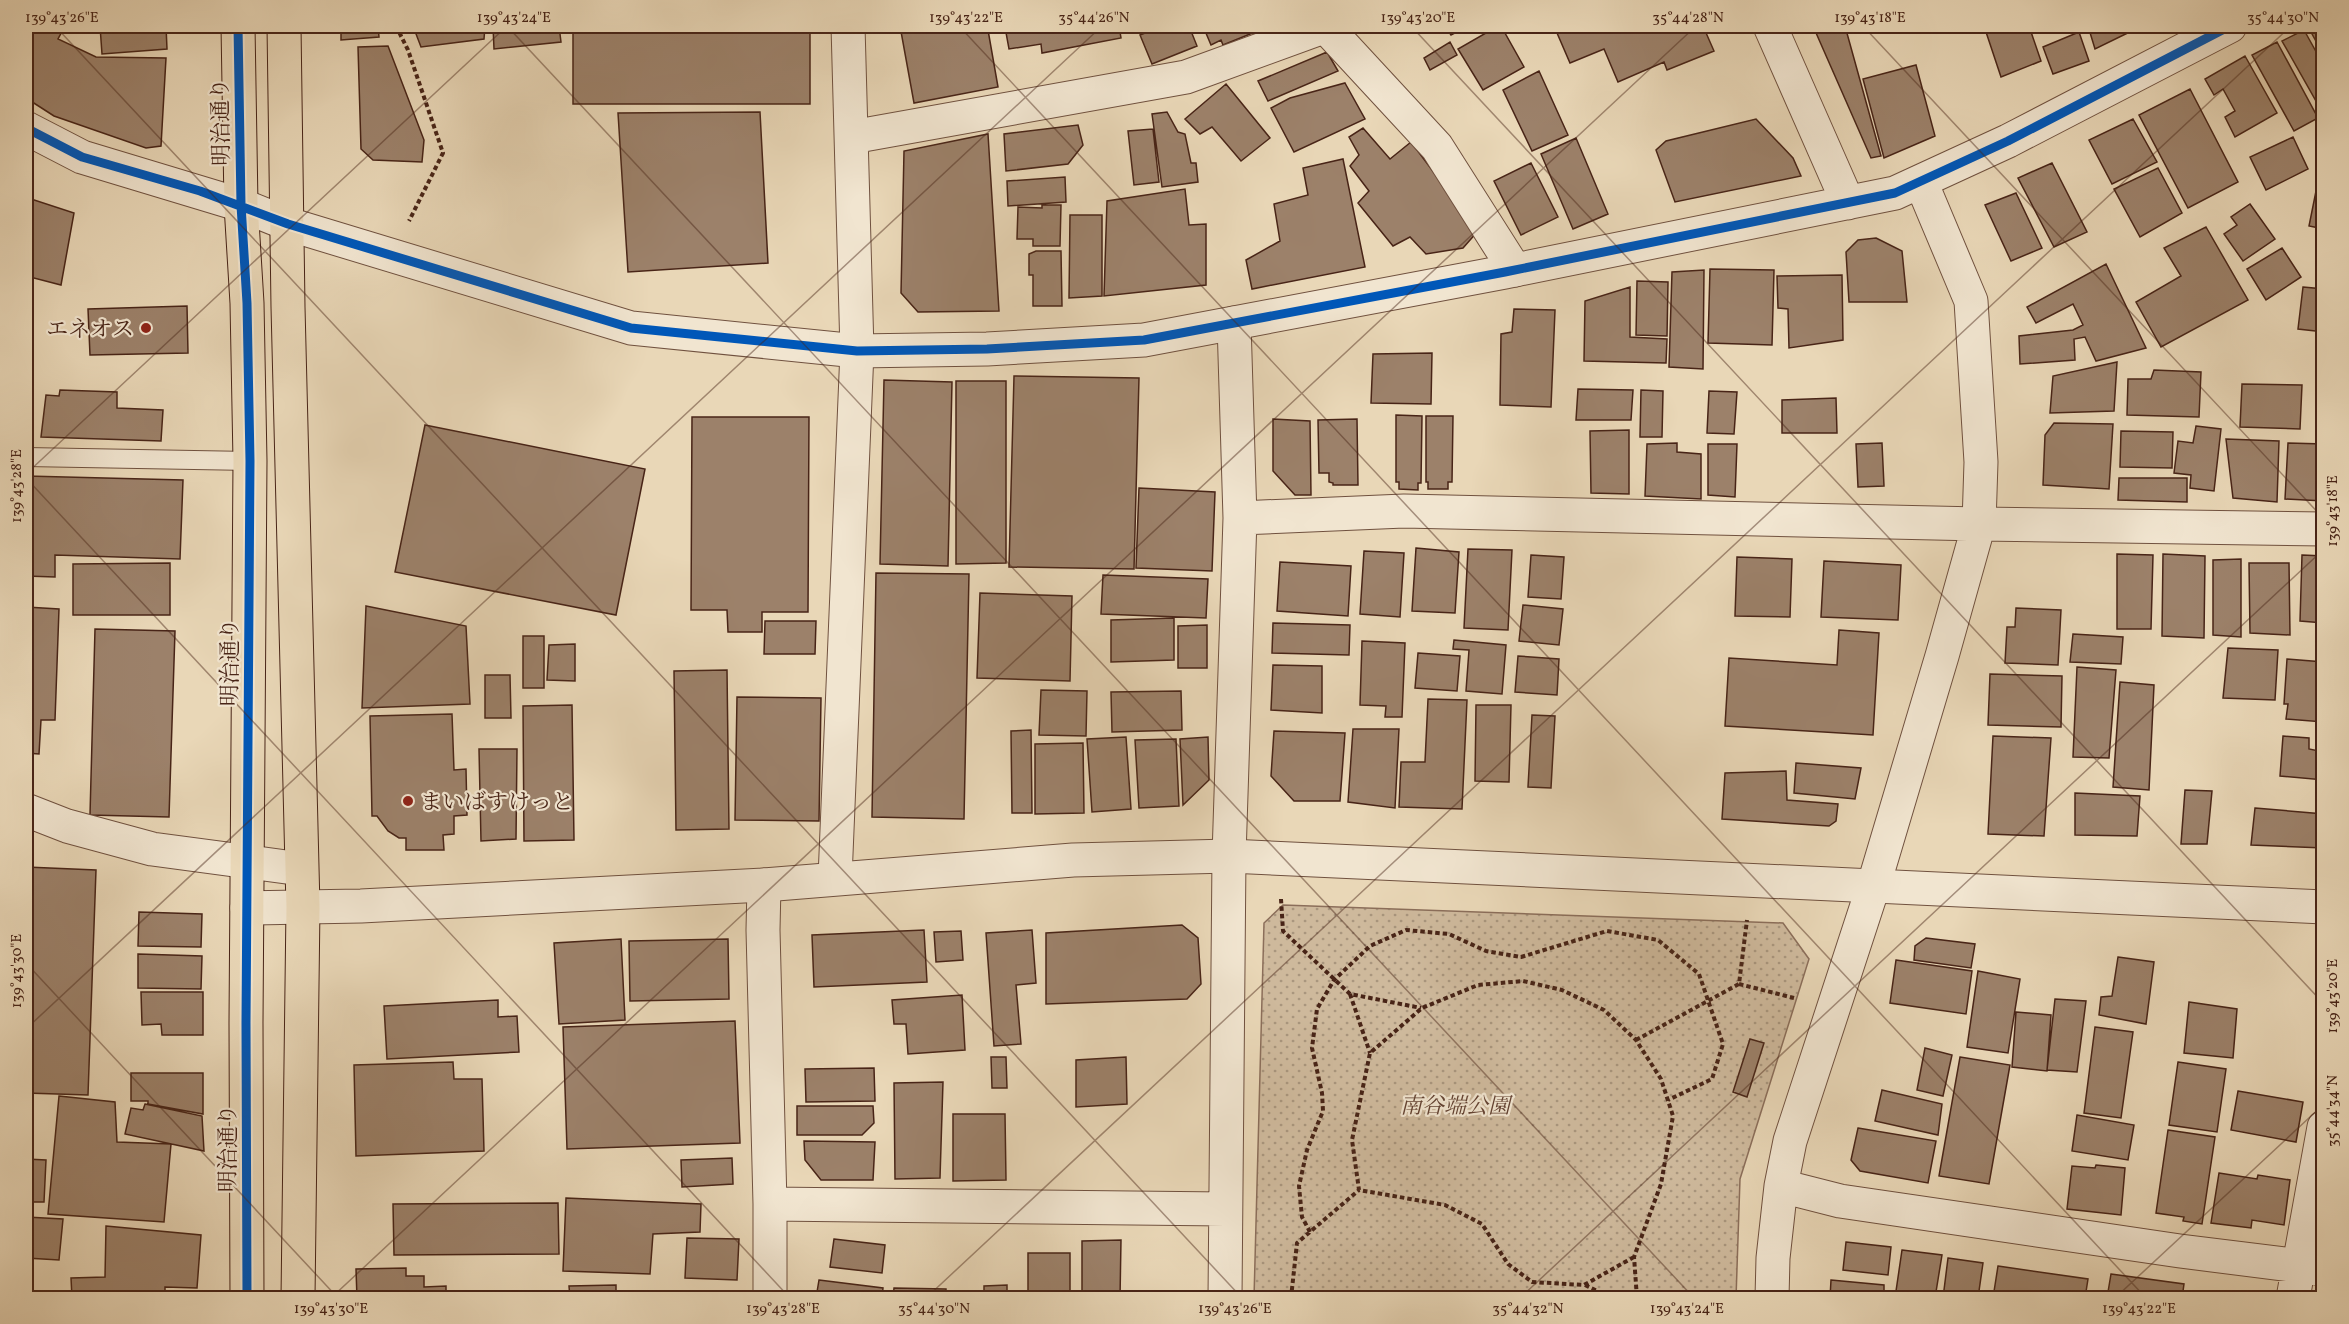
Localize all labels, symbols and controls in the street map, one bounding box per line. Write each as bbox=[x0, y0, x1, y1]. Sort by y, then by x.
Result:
text: 139°43'26"E bbox=[25, 8, 99, 29]
text: 139°43'24"E bbox=[477, 8, 551, 29]
text: 139°43'22"E bbox=[929, 8, 1003, 29]
text: 35°44'26"N bbox=[1058, 8, 1130, 29]
text: 139°43'20"E bbox=[1381, 8, 1455, 29]
text: 35°44'28"N bbox=[1652, 8, 1724, 29]
text: 139°43'18"E bbox=[1834, 8, 1906, 29]
text: 35°44'30"N bbox=[2247, 8, 2319, 29]
street label: 明治通り bbox=[206, 78, 239, 166]
place label: エネオス bbox=[46, 315, 134, 346]
marker: エネオス bbox=[139, 321, 153, 335]
text: 139°43'28"E bbox=[7, 449, 28, 523]
text: 139°43'18"E bbox=[2323, 475, 2344, 547]
street label: 明治通り bbox=[216, 618, 247, 706]
place label: まいばすけっと bbox=[420, 788, 574, 819]
marker: まいばすけっと bbox=[401, 794, 415, 808]
text: 139°43'30"E bbox=[7, 934, 28, 1008]
text: 139°43'20"E bbox=[2323, 959, 2344, 1033]
text: 35°44'34"N bbox=[2323, 1075, 2344, 1147]
park label: 南谷端公園 bbox=[1400, 1092, 1513, 1123]
street label: 明治通り bbox=[214, 1104, 245, 1192]
text: 139°43'30"E bbox=[294, 1299, 368, 1320]
text: 139°43'28"E bbox=[746, 1299, 820, 1320]
text: 35°44'30"N bbox=[898, 1299, 970, 1320]
text: 139°43'26"E bbox=[1198, 1299, 1272, 1320]
text: 35°44'32"N bbox=[1492, 1299, 1564, 1320]
text: 139°43'24"E bbox=[1650, 1299, 1724, 1320]
text: 139°43'22"E bbox=[2102, 1299, 2176, 1320]

